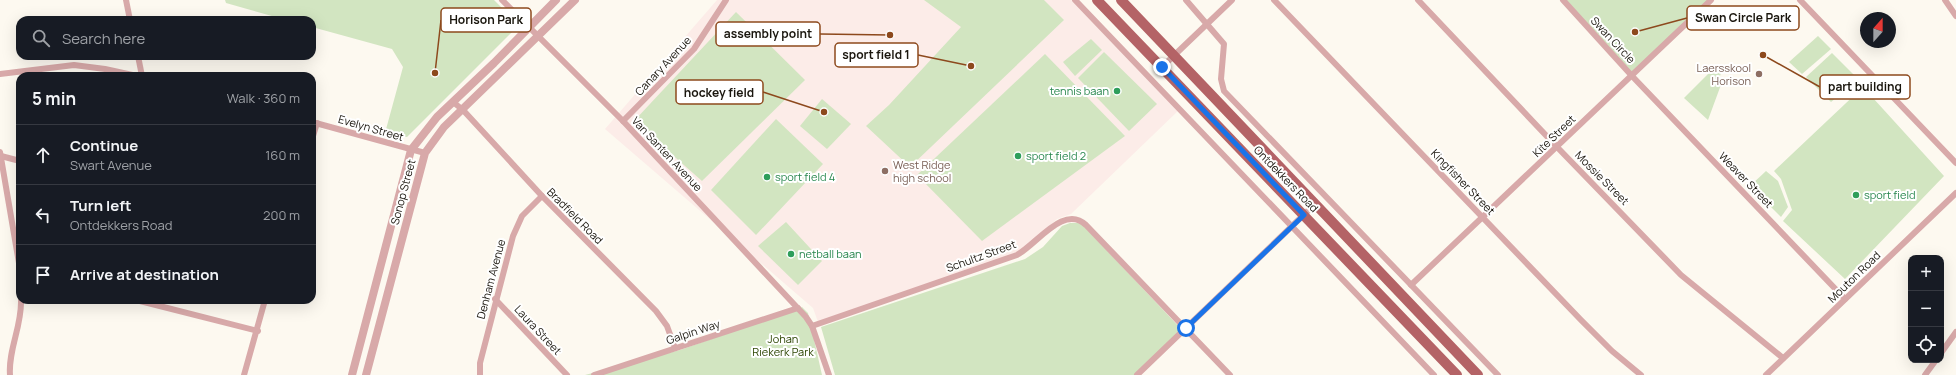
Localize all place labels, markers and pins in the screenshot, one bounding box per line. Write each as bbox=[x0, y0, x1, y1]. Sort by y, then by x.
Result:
callout: Swan Circle Park bbox=[1687, 6, 1799, 30]
callout: Horison Park bbox=[441, 8, 531, 32]
callout: assembly point bbox=[716, 22, 820, 46]
callout: sport field 1 bbox=[835, 43, 918, 67]
place label: Laersskool Horison bbox=[1697, 60, 1751, 88]
marker: Laersskool Horison bbox=[1754, 69, 1764, 79]
callout: part building bbox=[1820, 75, 1910, 99]
callout: hockey field bbox=[676, 80, 763, 104]
place label: tennis baan bbox=[1050, 83, 1109, 98]
marker: tennis baan bbox=[1112, 86, 1122, 96]
place label: sport field 2 bbox=[1026, 148, 1086, 163]
marker: sport field 2 bbox=[1013, 151, 1023, 161]
place label: West Ridge high school bbox=[893, 157, 951, 185]
marker: West Ridge high school bbox=[880, 166, 890, 176]
place label: sport field 4 bbox=[775, 169, 835, 184]
marker: sport field 4 bbox=[762, 172, 772, 182]
place label: sport field bbox=[1864, 187, 1916, 202]
marker: sport field bbox=[1851, 190, 1861, 200]
place label: netball baan bbox=[799, 246, 862, 261]
marker: netball baan bbox=[786, 249, 796, 259]

